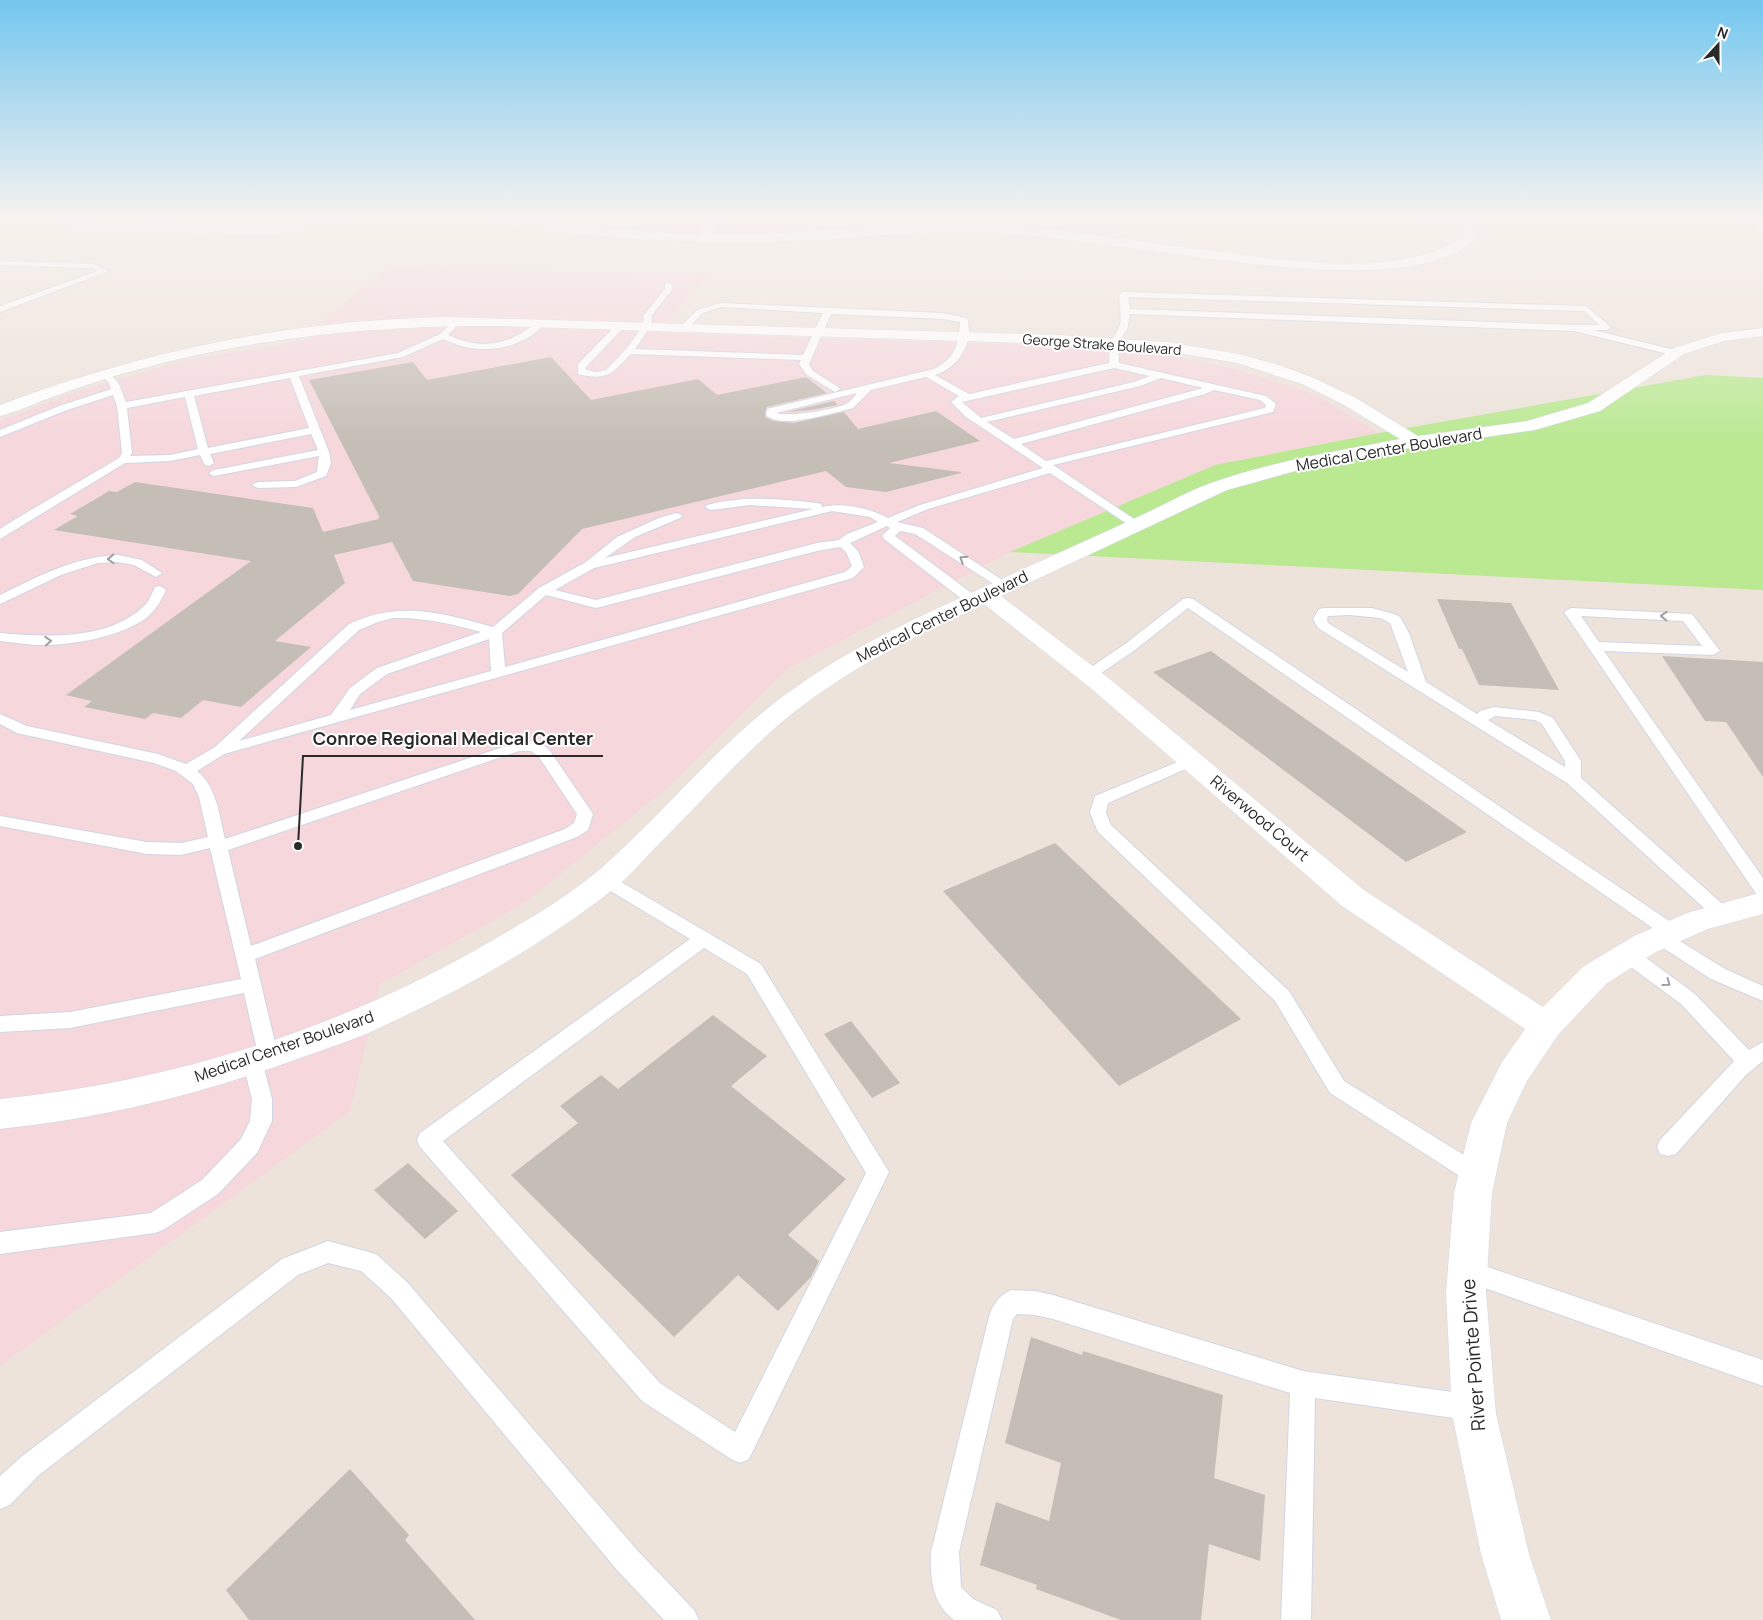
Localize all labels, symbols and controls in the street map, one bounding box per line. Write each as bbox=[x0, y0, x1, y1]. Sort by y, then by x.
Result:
north arrow bbox=[1693, 20, 1743, 70]
text: N bbox=[1715, 22, 1731, 43]
street label: George Strake Boulevard bbox=[1022, 329, 1182, 359]
street label: Medical Center Boulevard bbox=[1294, 422, 1484, 476]
one-way arrow bbox=[107, 554, 115, 565]
one-way arrow bbox=[959, 555, 968, 565]
street label: Medical Center Boulevard bbox=[853, 565, 1031, 667]
one-way arrow bbox=[1660, 610, 1668, 621]
one-way arrow bbox=[45, 635, 53, 646]
callout: Conroe Regional Medical Center bbox=[303, 723, 603, 756]
text: Conroe Regional Medical Center bbox=[313, 726, 593, 750]
street label: Riverwood Court bbox=[1206, 770, 1314, 866]
one-way arrow bbox=[1661, 977, 1671, 986]
street label: Medical Center Boulevard bbox=[191, 1005, 377, 1087]
street label: River Pointe Drive bbox=[1455, 1278, 1491, 1432]

